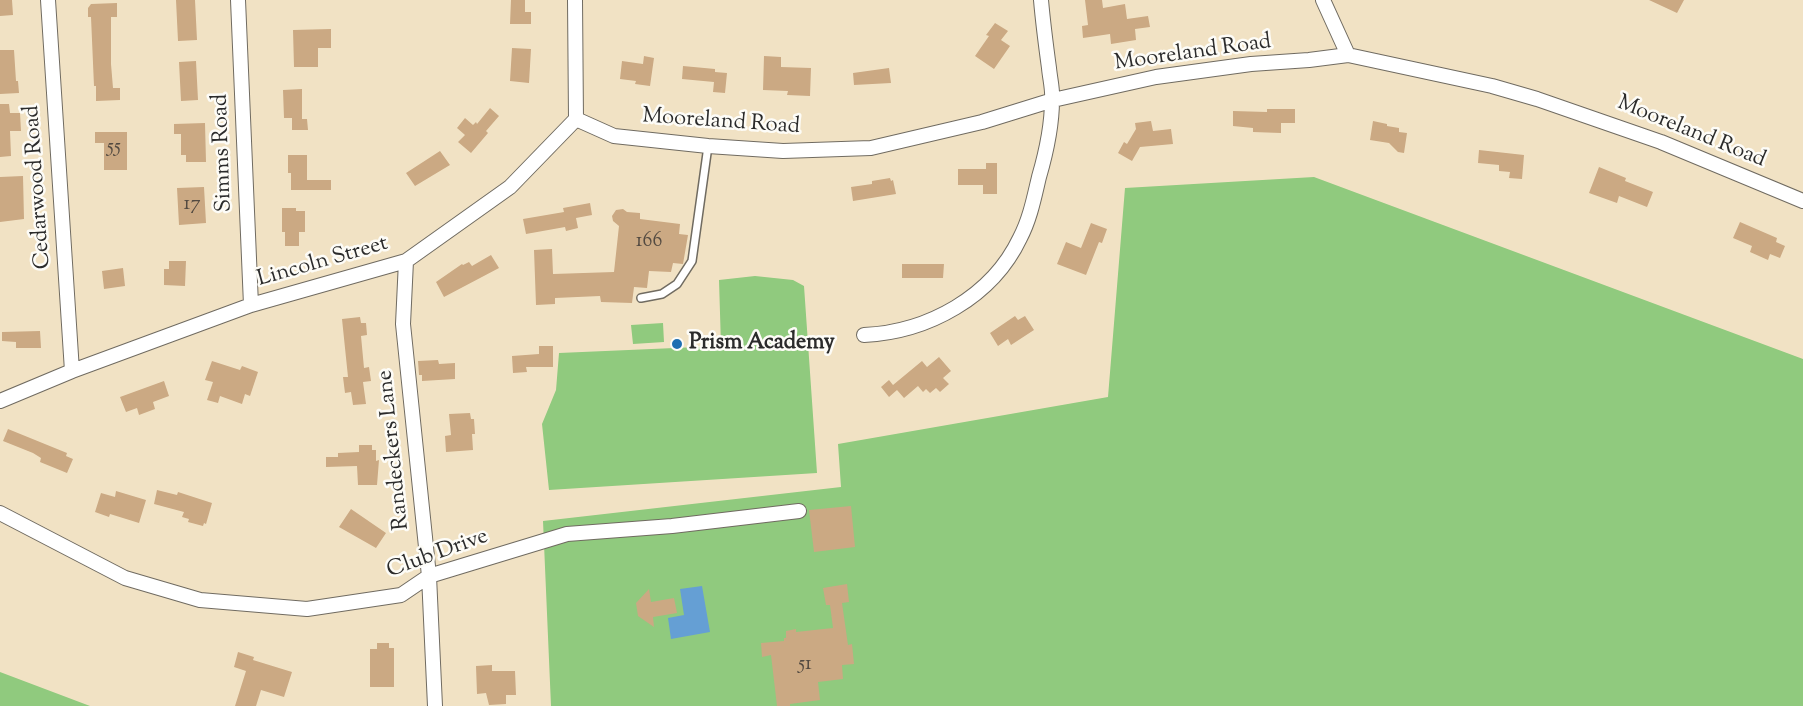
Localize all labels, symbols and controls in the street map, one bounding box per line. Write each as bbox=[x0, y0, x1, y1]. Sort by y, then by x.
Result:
street label: Mooreland Road bbox=[1113, 30, 1273, 78]
street label: Mooreland Road bbox=[1613, 91, 1769, 175]
street label: Simms Road bbox=[209, 93, 239, 213]
street label: Cedarwood Road bbox=[20, 104, 58, 270]
street label: Mooreland Road bbox=[641, 104, 801, 142]
house number: 55 bbox=[107, 137, 121, 161]
house number: 17 bbox=[184, 194, 200, 218]
house number: 166 bbox=[636, 231, 662, 255]
street label: Lincoln Street bbox=[255, 232, 391, 294]
place label: Prism Academy bbox=[689, 331, 835, 357]
marker: Prism Academy bbox=[670, 337, 684, 351]
street label: Randeckers Lane bbox=[373, 369, 417, 531]
street label: Club Drive bbox=[384, 525, 492, 585]
house number: 51 bbox=[798, 654, 812, 678]

